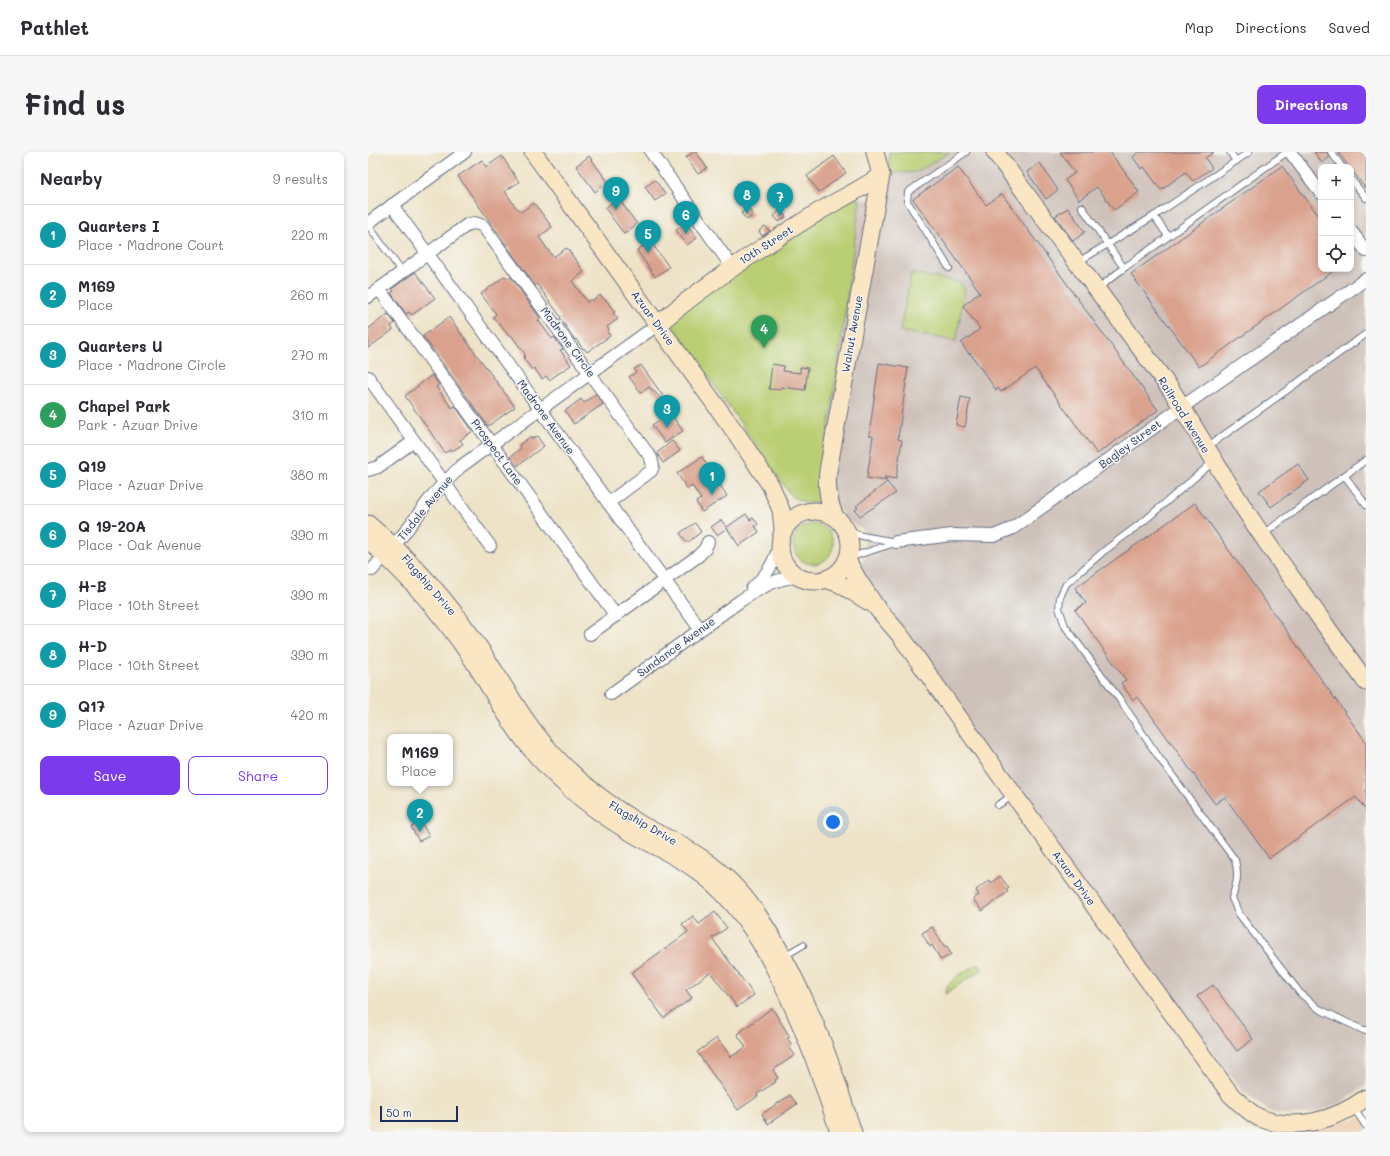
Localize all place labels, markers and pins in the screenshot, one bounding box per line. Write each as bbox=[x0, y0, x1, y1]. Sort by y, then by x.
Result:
pin: 9 bbox=[603, 177, 629, 210]
pin: 8 bbox=[734, 181, 760, 214]
pin: 7 bbox=[767, 183, 793, 216]
pin: 6 bbox=[673, 201, 699, 234]
pin: 5 bbox=[635, 220, 661, 253]
pin: 4 bbox=[751, 315, 777, 348]
pin: 3 bbox=[654, 395, 680, 428]
pin: 1 bbox=[699, 462, 725, 495]
pin: 2 bbox=[407, 799, 433, 832]

